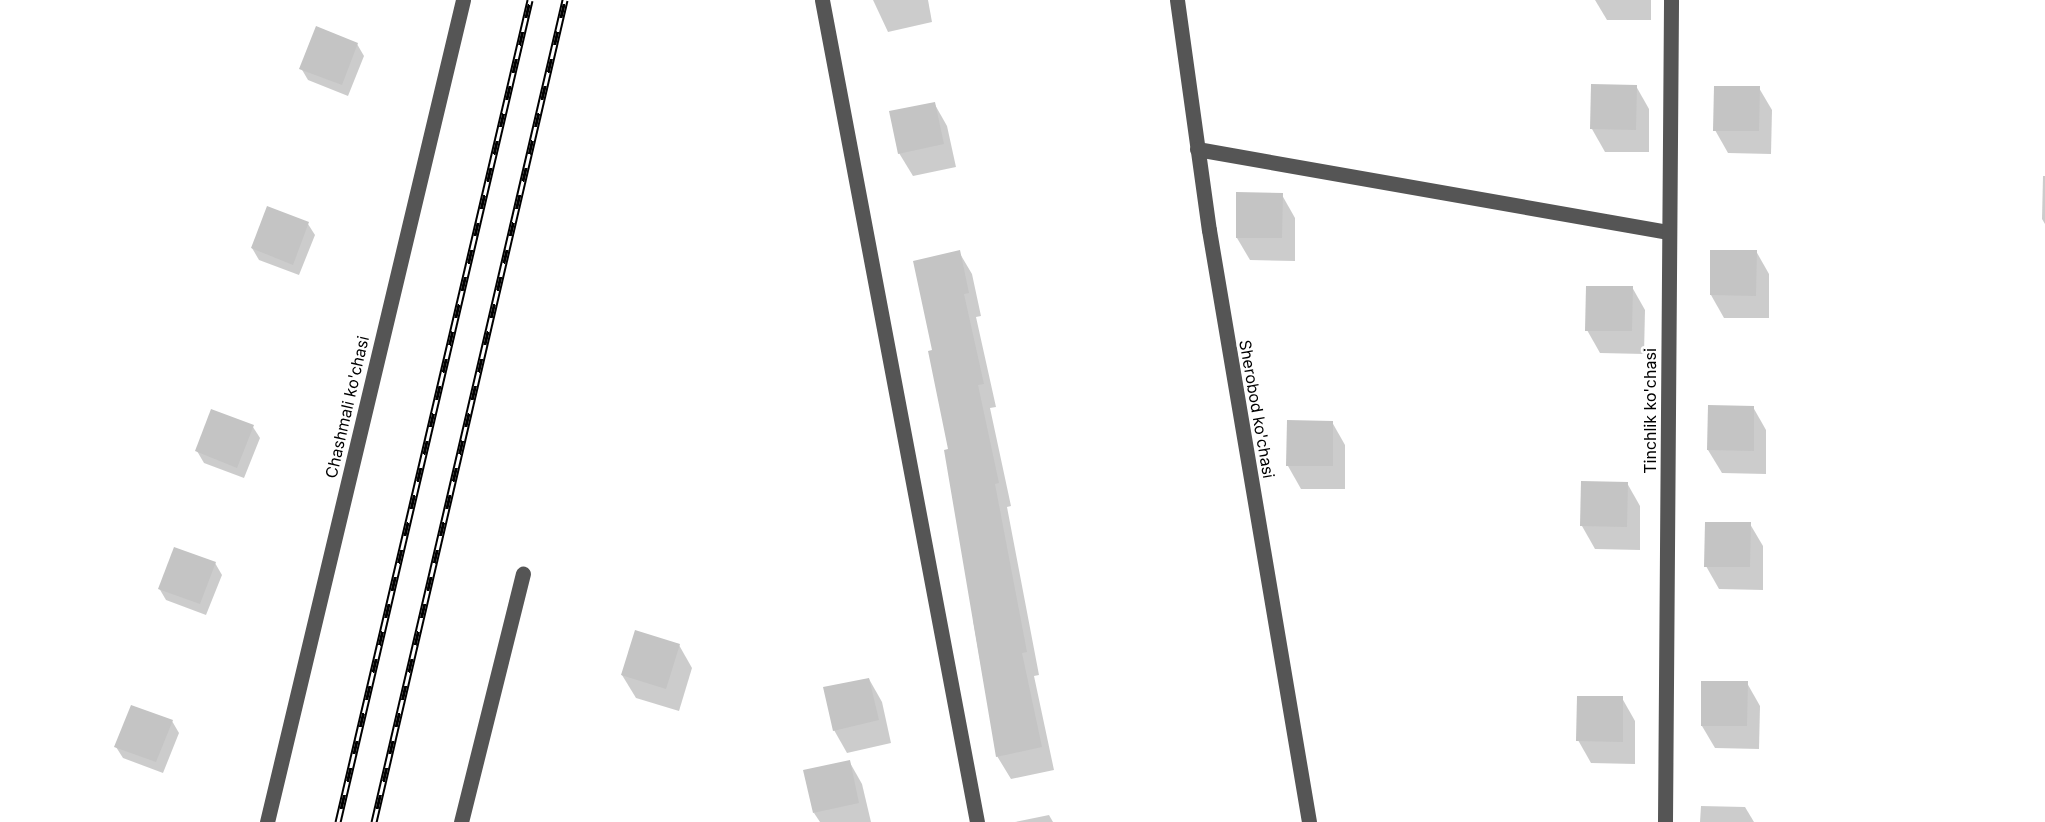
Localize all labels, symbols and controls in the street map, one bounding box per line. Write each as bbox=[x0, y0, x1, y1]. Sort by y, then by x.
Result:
street label: Chashmali ko'chasi bbox=[321, 334, 373, 480]
street label: Sherobod ko'chasi bbox=[1235, 338, 1279, 480]
street label: Tinchlik ko'chasi bbox=[1640, 348, 1660, 474]

